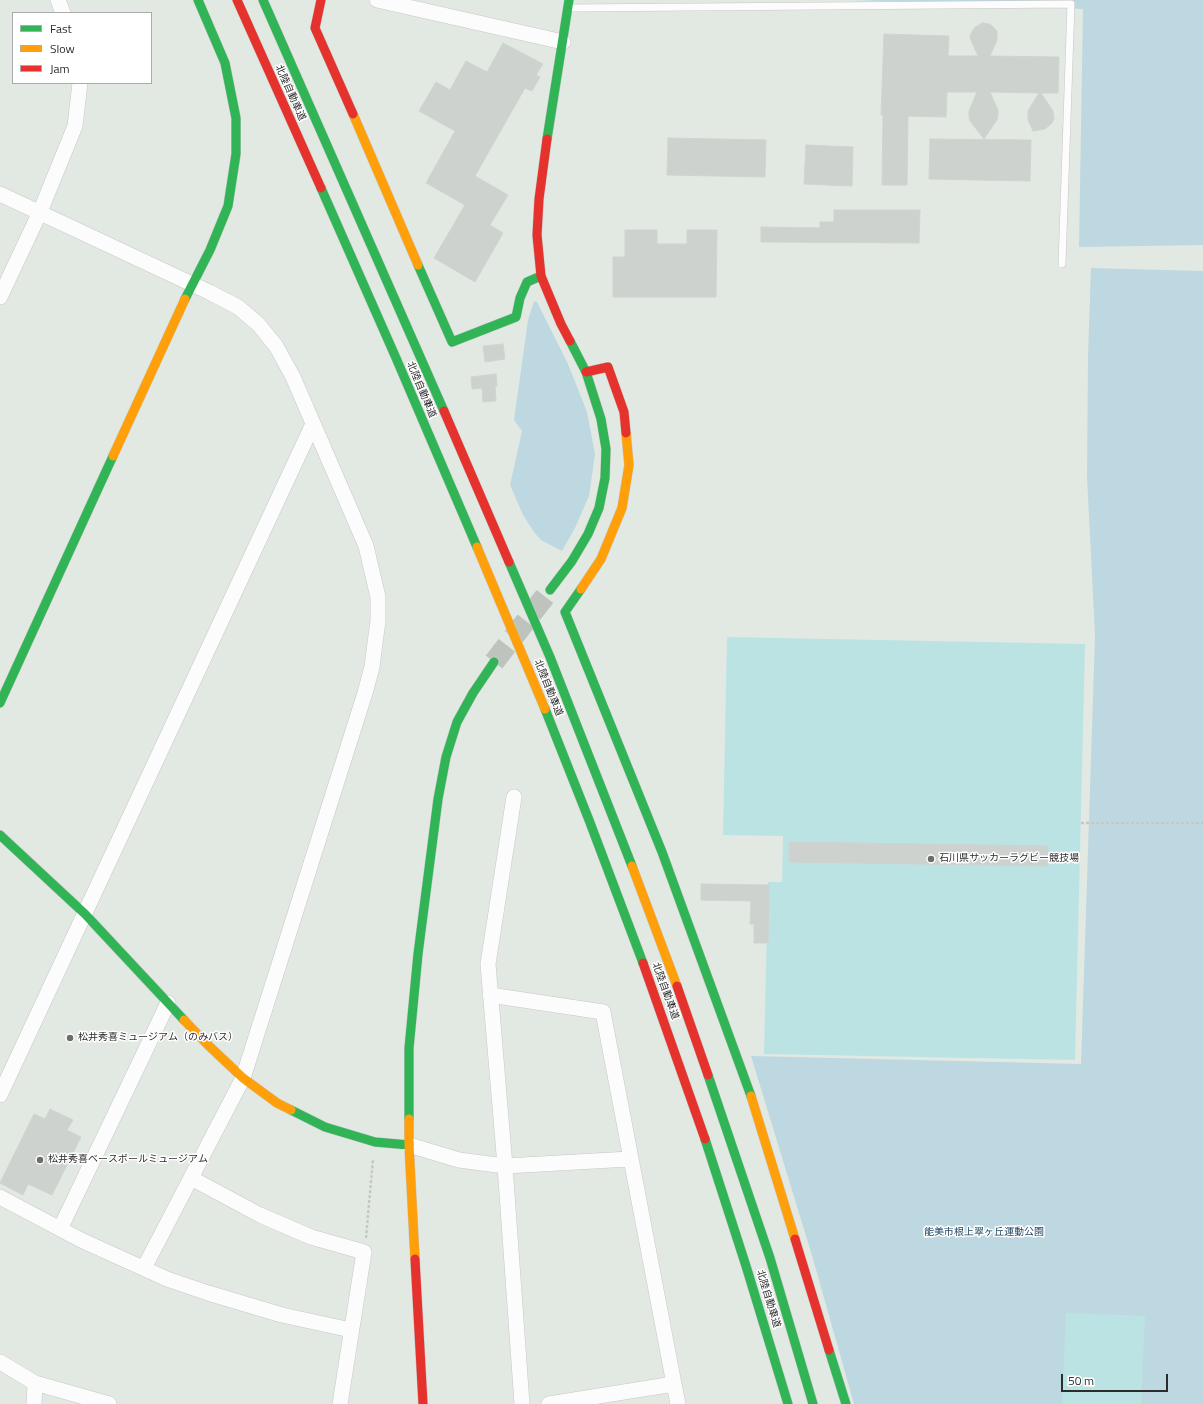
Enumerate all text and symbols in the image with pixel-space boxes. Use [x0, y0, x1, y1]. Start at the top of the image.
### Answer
legend [12, 12, 152, 84]
text: Fast [50, 19, 72, 38]
text: Slow [50, 39, 75, 58]
text: Jam [50, 59, 70, 78]
street label: 北陸自動車道 [272, 63, 308, 123]
street label: 北陸自動車道 [404, 360, 438, 420]
street label: 北陸自動車道 [531, 658, 565, 718]
place label: 石川県サッカーラグビー競技場 [939, 853, 1079, 865]
marker: 石川県サッカーラグビー競技場 [926, 854, 936, 864]
street label: 北陸自動車道 [649, 961, 681, 1021]
place label: 松井秀喜ミュージアム（のみバス） [78, 1032, 238, 1044]
marker: 松井秀喜ミュージアム（のみバス） [65, 1033, 75, 1043]
place label: 松井秀喜ベースボールミュージアム [48, 1154, 208, 1166]
marker: 松井秀喜ベースボールミュージアム [35, 1155, 45, 1165]
park label: 能美市根上翠ヶ丘運動公園 [924, 1227, 1044, 1239]
street label: 北陸自動車道 [753, 1269, 783, 1329]
scale bar [1063, 1366, 1170, 1392]
text: 50 m [1068, 1371, 1094, 1390]

